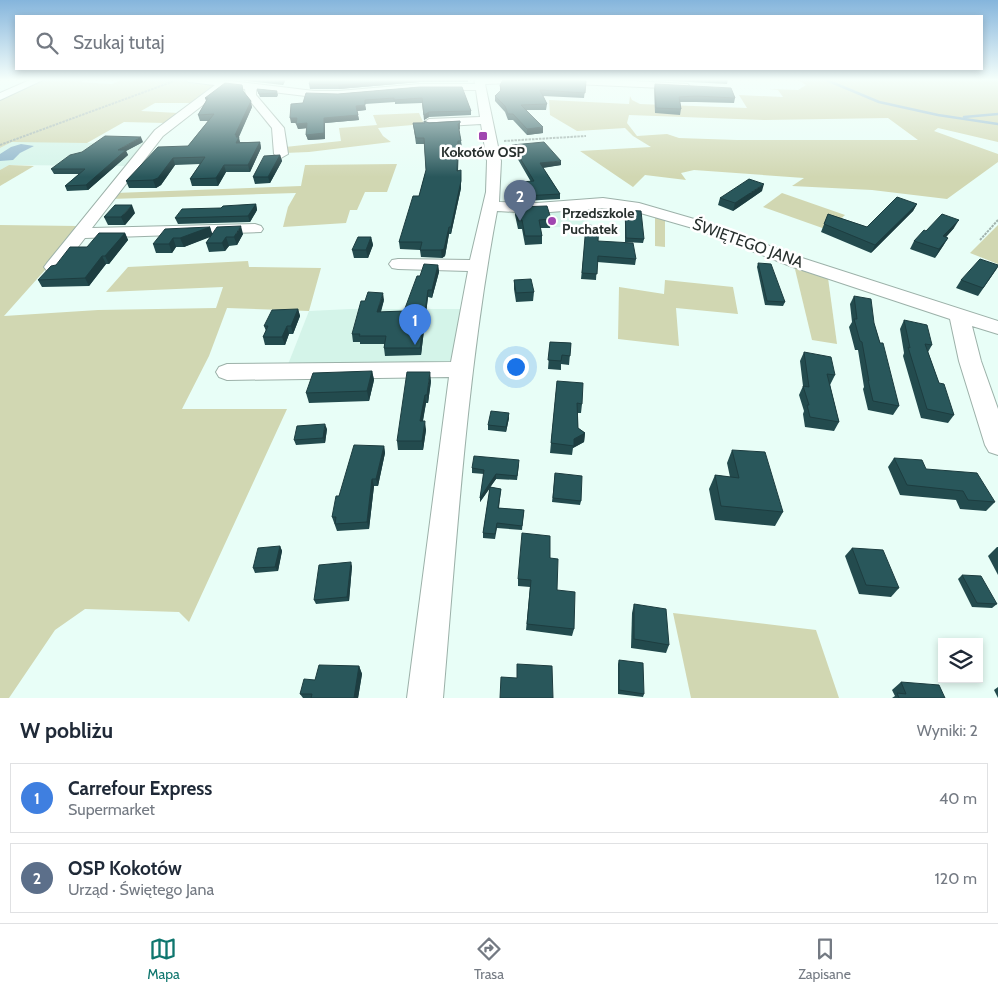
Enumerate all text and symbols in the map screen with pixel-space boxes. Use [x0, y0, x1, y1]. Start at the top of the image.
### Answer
search box [15, 15, 983, 70]
icon: search [33, 29, 61, 57]
text: Szukaj tutaj [73, 31, 165, 54]
marker: Kokotów OSP [477, 130, 489, 142]
place label: Kokotów OSP [441, 143, 526, 161]
pin: 2 [504, 180, 536, 221]
place label: Przedszkole Puchatek [562, 204, 634, 238]
street label: ŚWIĘTEGO JANA [690, 214, 806, 272]
marker: Przedszkole Puchatek [546, 215, 558, 227]
pin: 1 [399, 304, 431, 345]
your location [503, 354, 529, 380]
map controls [938, 638, 983, 683]
button: layers [938, 638, 983, 683]
text: W pobliżu [20, 718, 113, 743]
text: Wyniki: 2 [917, 721, 978, 740]
text: Carrefour Express [68, 777, 212, 800]
text: 1 [34, 789, 40, 808]
text: 40 m [939, 789, 977, 808]
text: Supermarket [68, 800, 155, 819]
text: OSP Kokotów [68, 857, 182, 880]
text: 2 [33, 869, 41, 888]
text: 120 m [935, 869, 977, 888]
text: Urząd · Świętego Jana [68, 880, 214, 899]
tab: Mapa [147, 935, 180, 983]
tab: Trasa [474, 935, 504, 983]
tab: Zapisane [798, 935, 851, 983]

